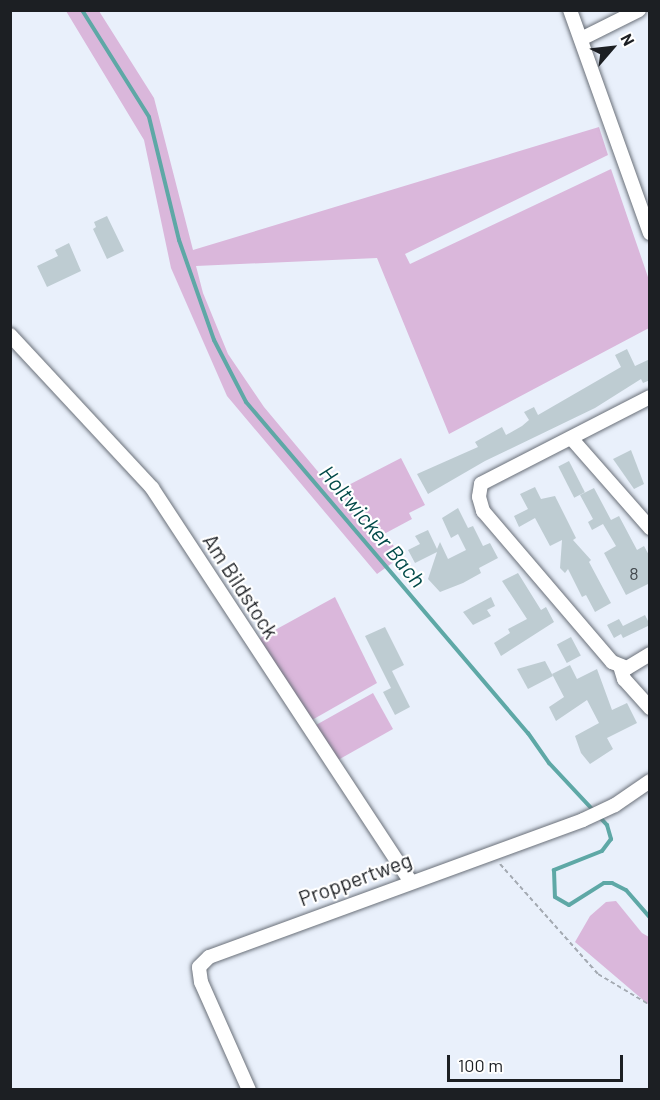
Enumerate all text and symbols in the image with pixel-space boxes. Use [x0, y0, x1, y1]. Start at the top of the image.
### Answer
north arrow [582, 18, 642, 78]
text: N [617, 30, 639, 48]
water label: Holtwicker Bach [314, 460, 432, 592]
street label: Am Bildstock [198, 529, 284, 643]
house number: 8 [629, 562, 639, 584]
street label: Proppertweg [295, 847, 415, 911]
scale bar [450, 1043, 626, 1081]
text: 100 m [458, 1054, 503, 1076]

